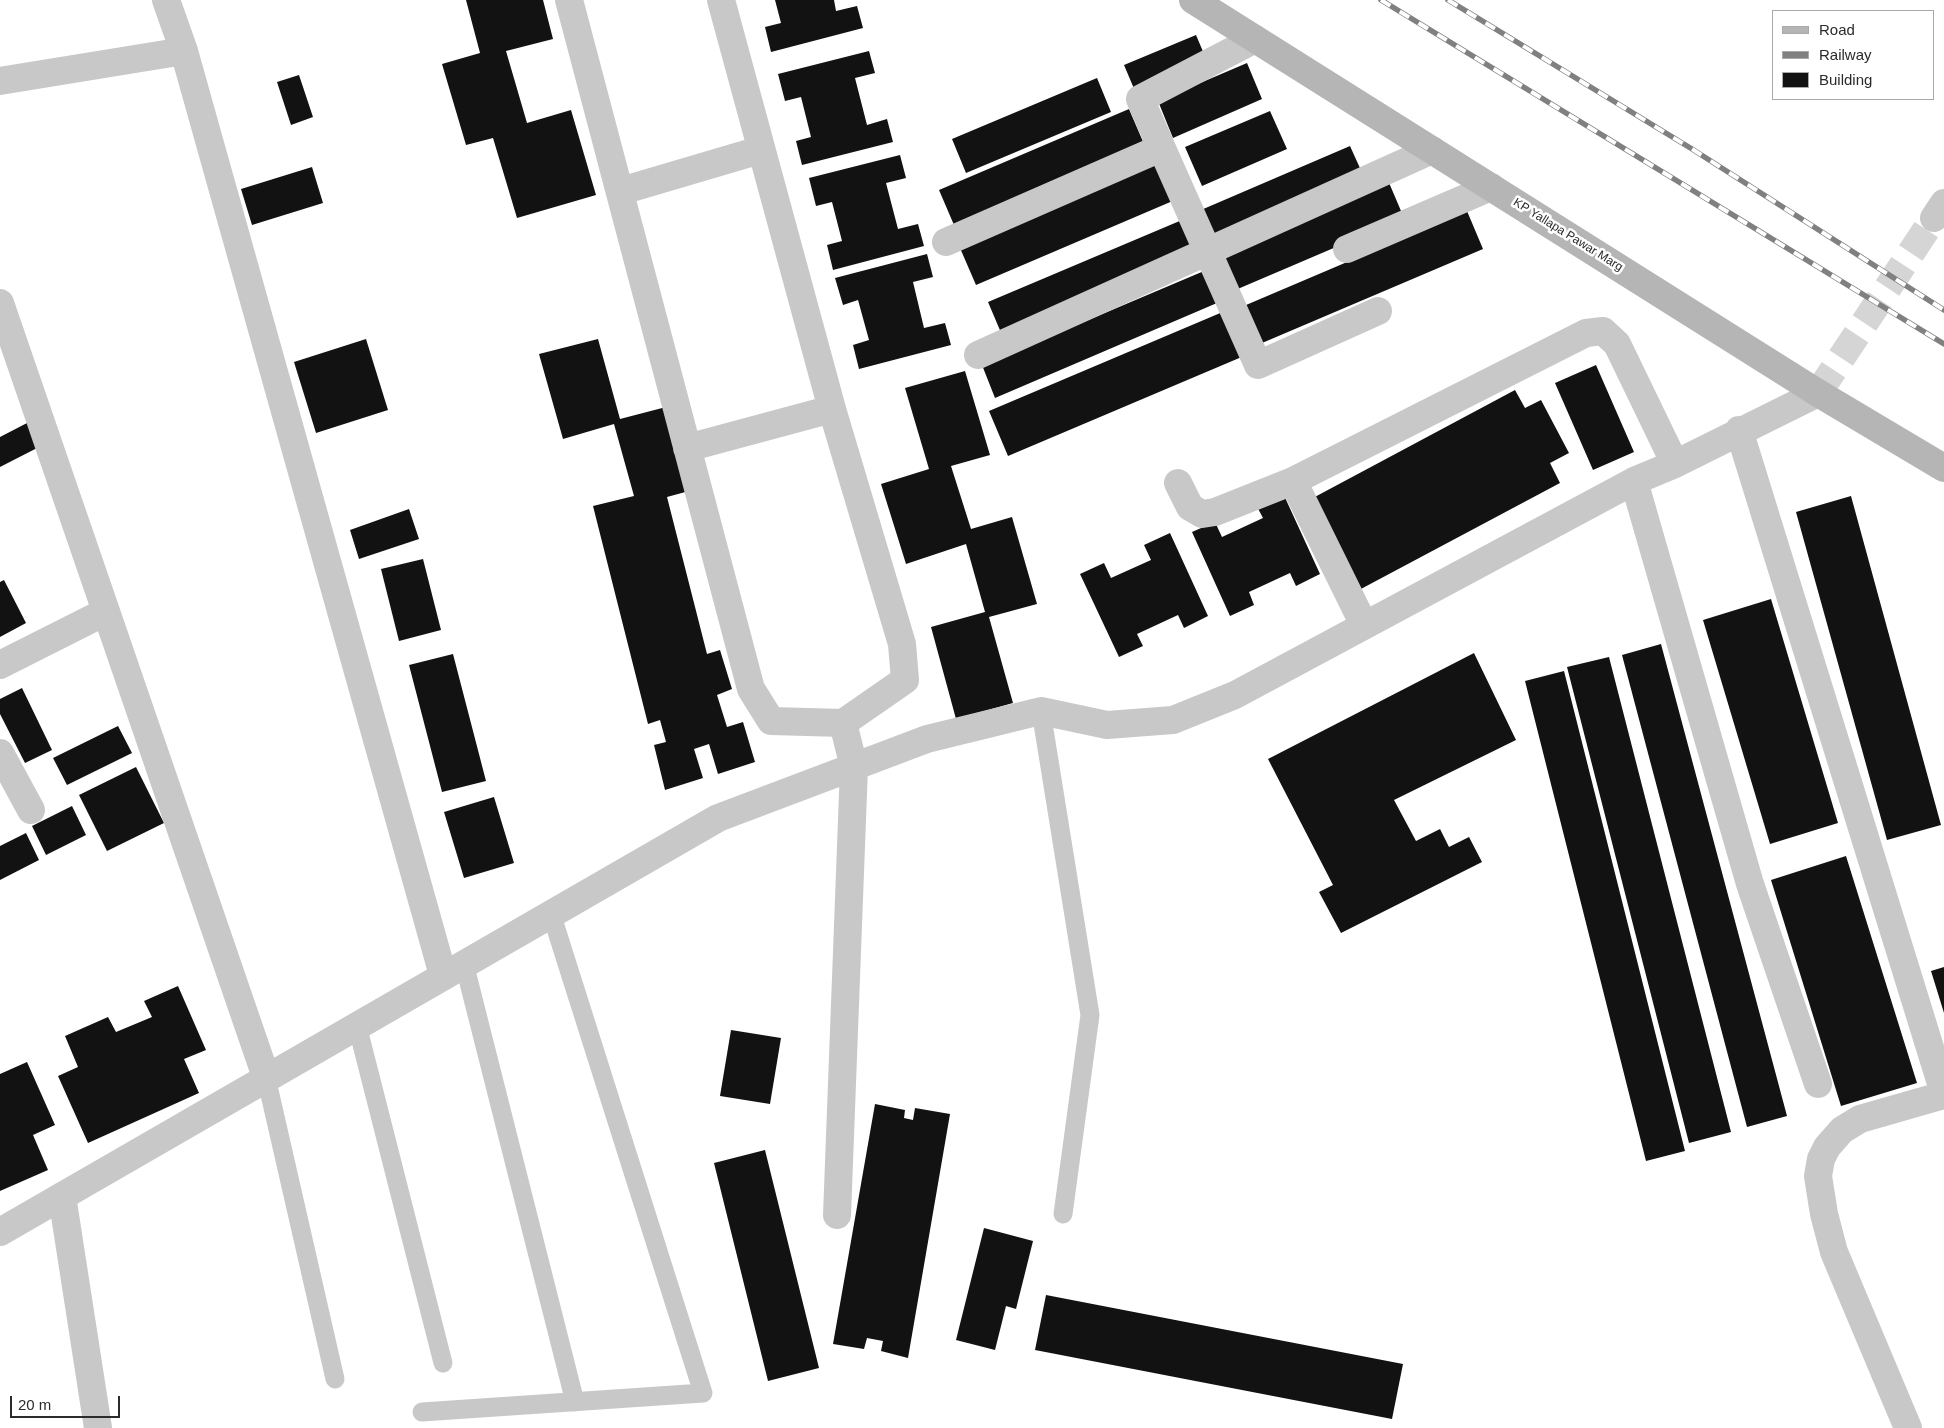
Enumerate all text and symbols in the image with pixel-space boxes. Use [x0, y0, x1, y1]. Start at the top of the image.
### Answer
legend [1772, 10, 1934, 100]
text: Road [1819, 21, 1855, 38]
text: Railway [1819, 46, 1872, 63]
text: Building [1819, 71, 1872, 88]
street label: KP Yallapa Pawar Marg [1511, 195, 1625, 275]
scale bar [12, 1386, 122, 1418]
text: 20 m [18, 1396, 51, 1413]

